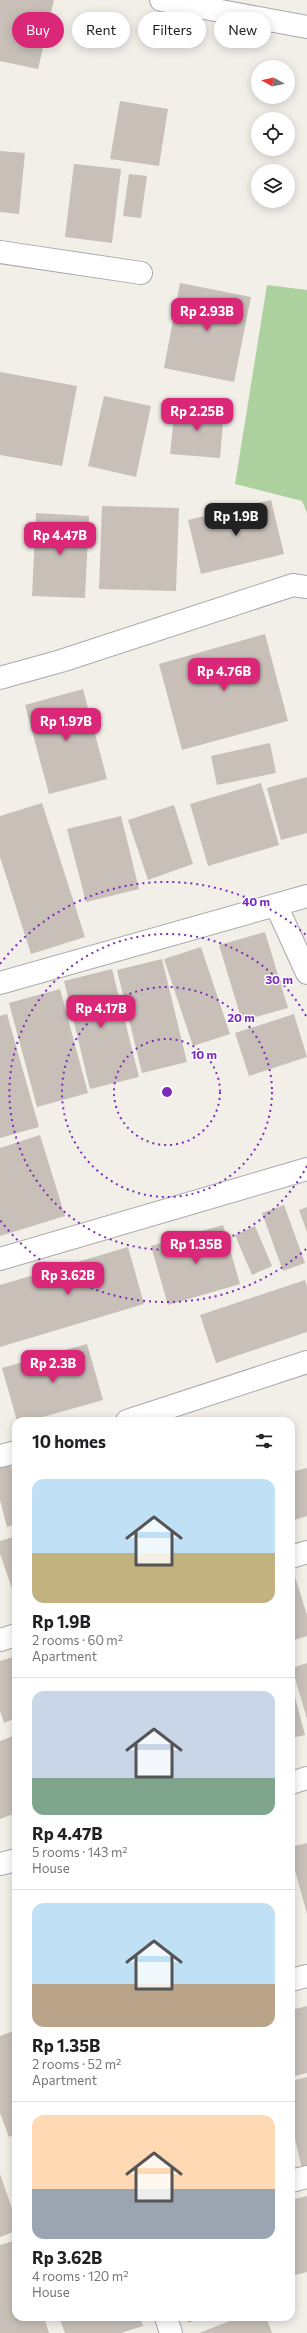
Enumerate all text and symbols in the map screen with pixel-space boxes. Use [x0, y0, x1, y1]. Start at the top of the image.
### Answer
chip: Buy [12, 12, 64, 48]
chip: Rent [72, 12, 130, 48]
chip: Filters [138, 12, 206, 48]
chip: New [214, 12, 271, 48]
north arrow [251, 60, 295, 104]
map controls [251, 60, 295, 208]
button: locate [251, 112, 295, 156]
button: layers [251, 164, 295, 208]
pin: Rp 2.93B [166, 298, 248, 332]
text: Rp 2.93B [180, 303, 234, 319]
pin: Rp 2.25B [156, 398, 238, 432]
text: Rp 2.25B [170, 403, 224, 419]
pin: Rp 1.9B [199, 503, 273, 537]
text: Rp 1.9B [214, 508, 258, 524]
pin: Rp 4.47B [19, 522, 101, 556]
text: Rp 4.47B [33, 527, 87, 543]
pin: Rp 4.76B [183, 658, 265, 692]
text: Rp 4.76B [197, 663, 251, 679]
pin: Rp 1.97B [25, 708, 107, 742]
text: Rp 1.97B [40, 713, 92, 729]
text: 40 m [242, 894, 270, 908]
text: 30 m [265, 972, 293, 986]
pin: Rp 4.17B [60, 995, 142, 1029]
text: Rp 4.17B [75, 1000, 127, 1016]
text: 20 m [227, 1010, 255, 1024]
text: 10 m [191, 1047, 217, 1061]
centre of rings [160, 1085, 174, 1099]
pin: Rp 1.35B [155, 1231, 237, 1265]
text: Rp 1.35B [170, 1236, 222, 1252]
pin: Rp 3.62B [27, 1262, 109, 1296]
text: Rp 3.62B [41, 1267, 95, 1283]
pin: Rp 2.3B [16, 1350, 90, 1384]
text: Rp 2.3B [30, 1355, 76, 1371]
icon: filters [253, 1430, 275, 1452]
text: 10 homes [32, 1431, 106, 1452]
icon: home [118, 1505, 190, 1577]
text: Rp 1.9B [32, 1611, 91, 1632]
text: 2 rooms · 60 m² [32, 1632, 123, 1648]
text: Apartment [32, 1648, 97, 1664]
icon: home [118, 1717, 190, 1789]
text: Rp 4.47B [32, 1823, 103, 1844]
text: 5 rooms · 143 m² [32, 1844, 128, 1860]
text: House [32, 1860, 70, 1876]
icon: home [118, 1929, 190, 2001]
text: Rp 1.35B [32, 2035, 100, 2056]
text: 2 rooms · 52 m² [32, 2056, 121, 2072]
text: Apartment [32, 2072, 97, 2088]
icon: home [118, 2141, 190, 2213]
text: Rp 3.62B [32, 2247, 102, 2268]
text: 4 rooms · 120 m² [32, 2268, 128, 2284]
text: House [32, 2284, 70, 2300]

